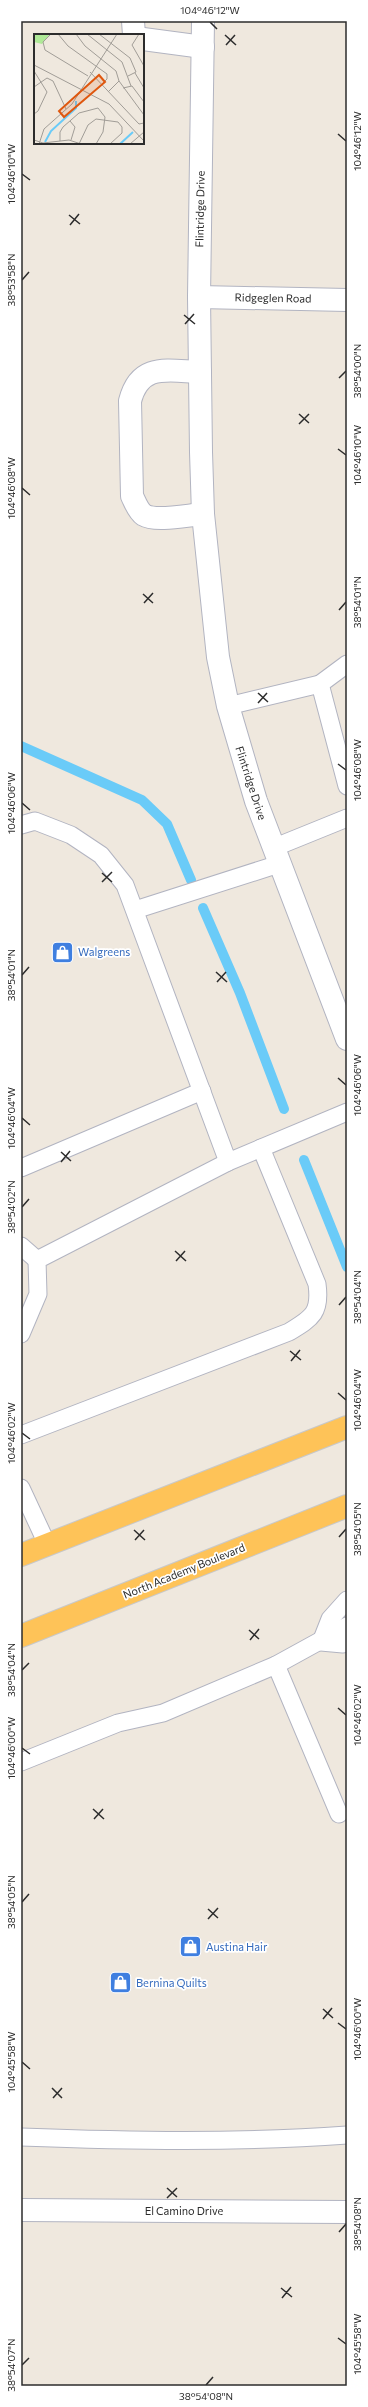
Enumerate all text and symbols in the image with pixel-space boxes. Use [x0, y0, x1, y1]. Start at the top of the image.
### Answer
text: 104°46'12"W [180, 4, 240, 16]
inset map [34, 34, 144, 144]
text: 104°46'12"W [351, 111, 363, 171]
text: 104°46'10"W [5, 144, 17, 204]
street label: Flintridge Drive [192, 170, 207, 247]
text: 38°53'58"N [5, 253, 17, 307]
street label: Ridgeglen Road [234, 290, 312, 305]
text: 38°54'00"N [351, 344, 363, 398]
text: 104°46'10"W [351, 425, 363, 485]
text: 104°46'08"W [5, 457, 17, 519]
text: 38°54'01"N [351, 576, 363, 628]
text: 104°46'08"W [351, 739, 363, 801]
street label: Flintridge Drive [233, 744, 270, 821]
text: 104°46'06"W [5, 772, 17, 834]
shop icon: Walgreens [50, 939, 76, 965]
place label: Walgreens [78, 945, 130, 958]
text: 38°54'01"N [5, 949, 17, 1001]
text: 104°46'06"W [351, 1054, 363, 1116]
text: 104°46'04"W [5, 1087, 17, 1149]
text: 38°54'02"N [5, 1180, 17, 1234]
text: 38°54'04"N [351, 1270, 363, 1324]
text: 104°46'04"W [351, 1369, 363, 1431]
text: 104°46'02"W [5, 1402, 17, 1464]
text: 38°54'05"N [351, 1502, 363, 1556]
street label: North Academy Boulevard [121, 1540, 247, 1601]
text: 38°54'04"N [5, 1643, 17, 1697]
text: 104°46'02"W [351, 1684, 363, 1746]
text: 104°46'00"W [5, 1717, 17, 1779]
text: 38°54'05"N [5, 1875, 17, 1929]
shop icon: Austina Hair [177, 1934, 203, 1960]
place label: Austina Hair [206, 1940, 268, 1953]
shop icon: Bernina Quilts [107, 1970, 133, 1996]
place label: Bernina Quilts [136, 1976, 207, 1989]
text: 104°46'00"W [351, 1998, 363, 2060]
text: 104°45'58"W [5, 2032, 17, 2092]
text: 38°54'08"N [351, 2197, 363, 2251]
street label: El Camino Drive [145, 2204, 224, 2217]
text: 104°45'58"W [351, 2314, 363, 2374]
text: 38°54'07"N [5, 2338, 17, 2392]
text: 38°54'08"N [179, 2390, 233, 2402]

